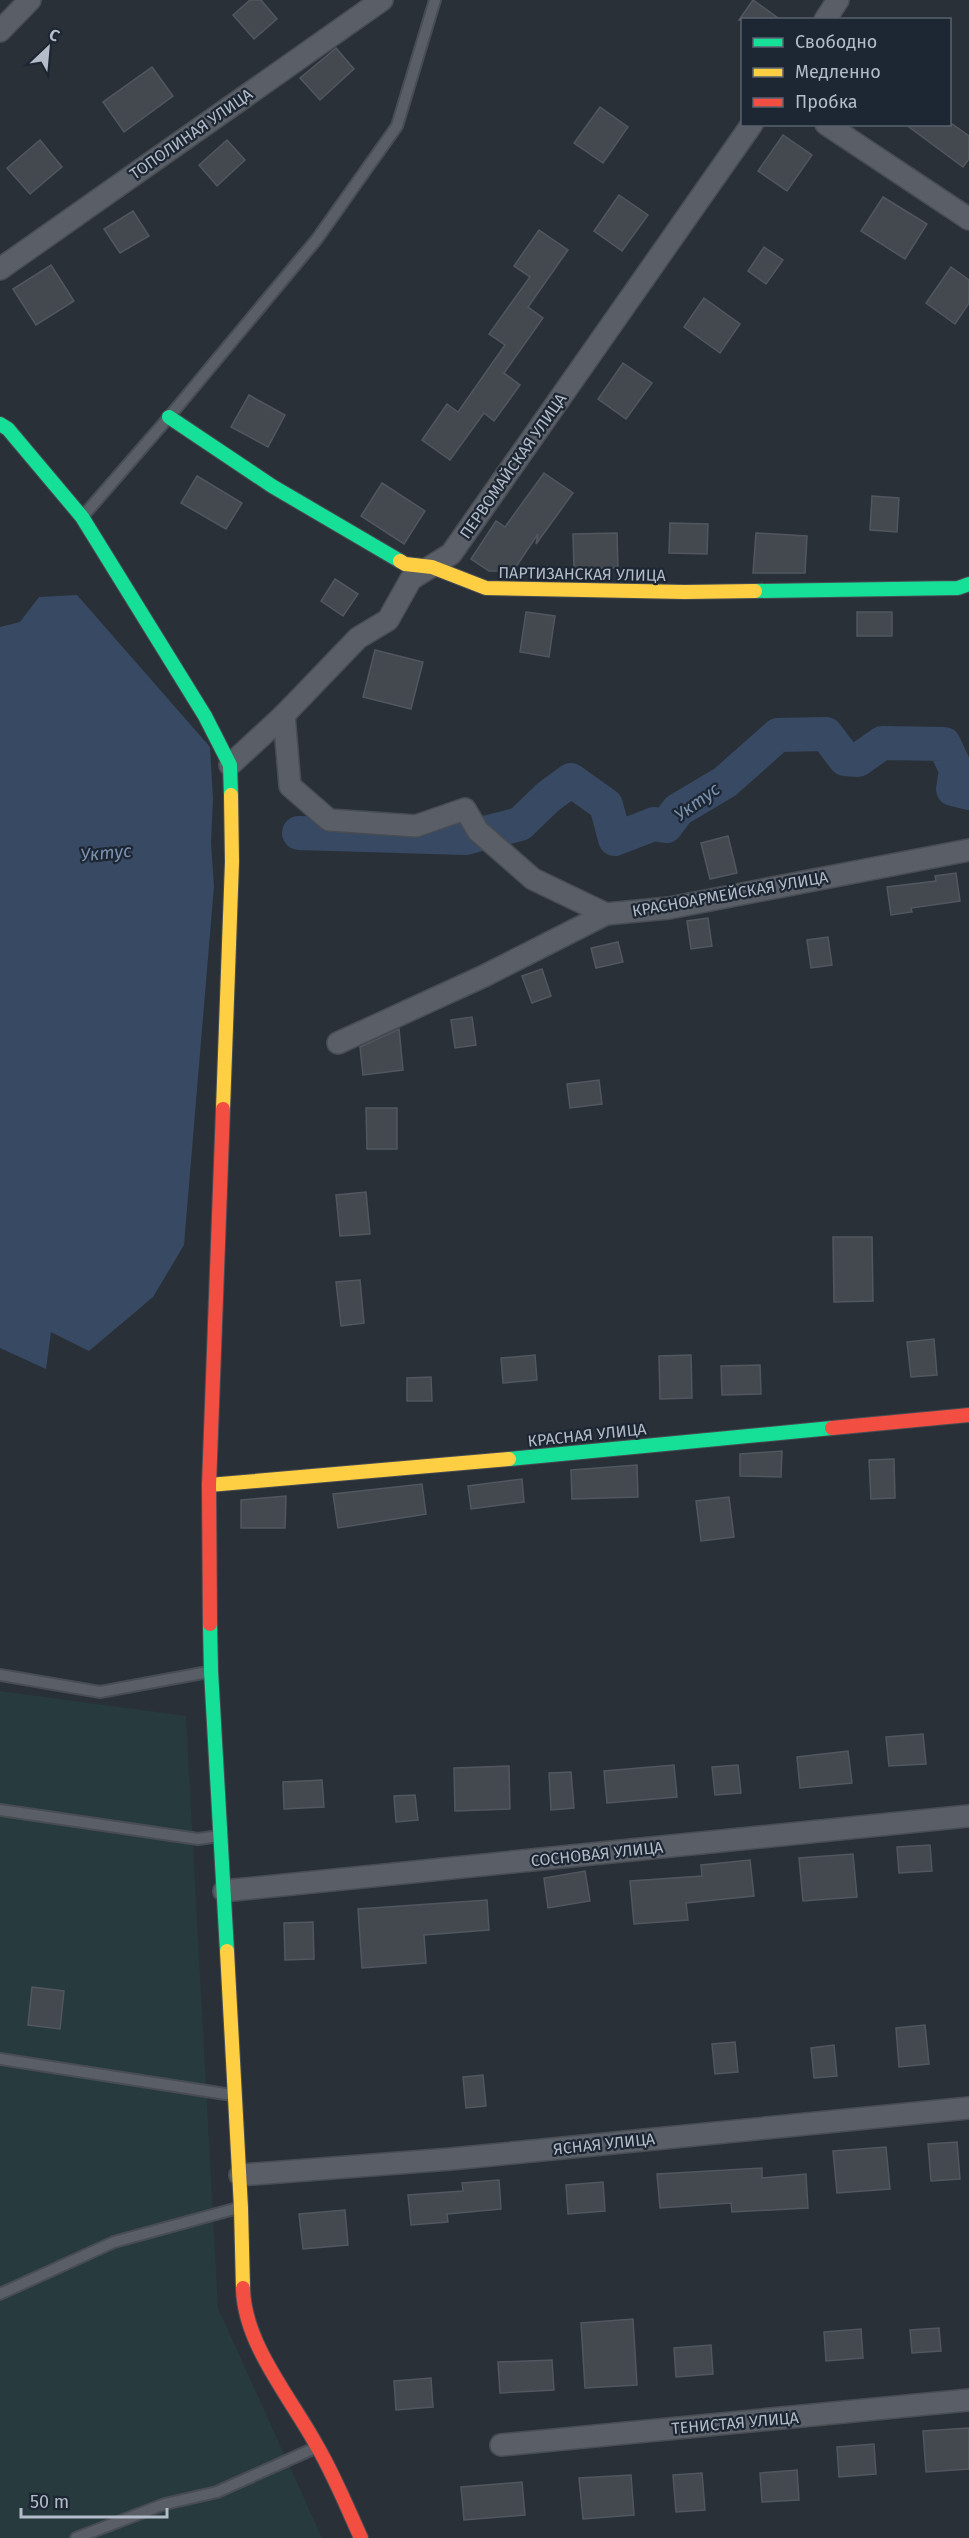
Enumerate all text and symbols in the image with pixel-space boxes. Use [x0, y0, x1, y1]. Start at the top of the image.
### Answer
north arrow [18, 18, 78, 78]
legend [741, 18, 951, 126]
text: С [46, 24, 63, 46]
text: Свободно [795, 31, 877, 53]
text: Медленно [795, 61, 881, 83]
street label: ТОПОЛИНАЯ УЛИЦА [126, 84, 257, 183]
text: Пробка [795, 91, 858, 113]
street label: ПЕРВОМАЙСКАЯ УЛИЦА [456, 389, 571, 542]
street label: ПАРТИЗАНСКАЯ УЛИЦА [498, 563, 667, 585]
water label: Уктус [670, 778, 724, 826]
water label: Уктус [80, 840, 133, 866]
street label: КРАСНОАРМЕЙСКАЯ УЛИЦА [631, 867, 830, 921]
street label: КРАСНАЯ УЛИЦА [527, 1419, 648, 1451]
street label: СОСНОВАЯ УЛИЦА [530, 1838, 665, 1870]
street label: ЯСНАЯ УЛИЦА [552, 2129, 657, 2159]
street label: ТЕНИСТАЯ УЛИЦА [671, 2408, 800, 2438]
scale bar [21, 2481, 166, 2519]
text: 50 m [30, 2491, 69, 2513]

